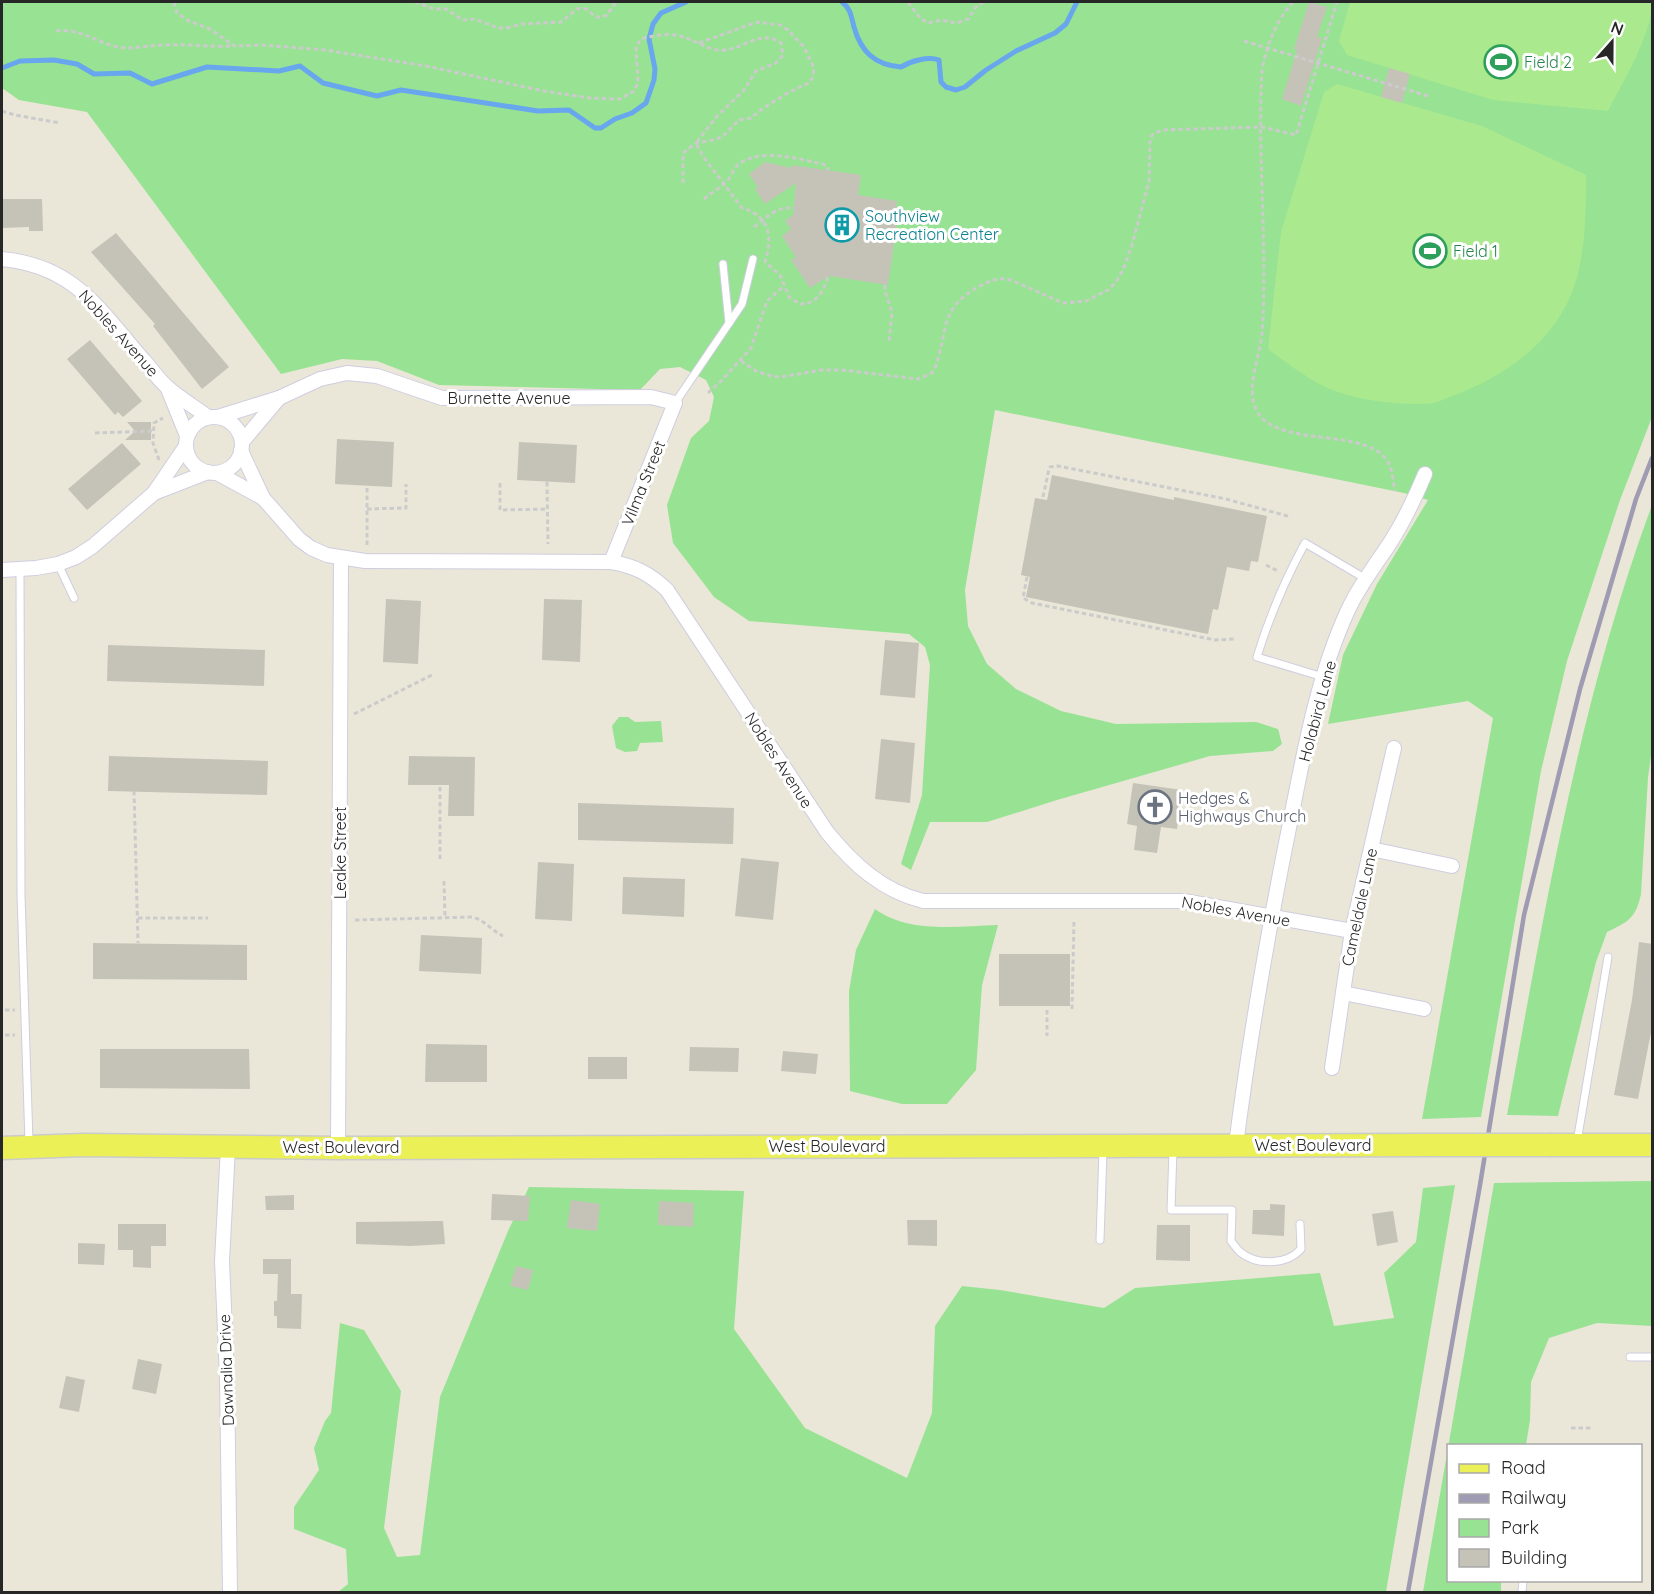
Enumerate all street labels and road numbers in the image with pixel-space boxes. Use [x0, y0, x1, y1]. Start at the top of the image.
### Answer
street label: Nobles Avenue [75, 285, 163, 381]
street label: Burnette Avenue [448, 388, 570, 408]
street label: Vilma Street [617, 437, 669, 529]
street label: Holabird Lane [1294, 658, 1340, 764]
street label: Nobles Avenue [741, 708, 817, 812]
street label: Leake Street [330, 807, 350, 899]
street label: Cameldale Lane [1337, 846, 1381, 968]
street label: Nobles Avenue [1180, 892, 1292, 930]
street label: West Boulevard [1255, 1135, 1371, 1155]
street label: West Boulevard [769, 1136, 885, 1156]
street label: West Boulevard [283, 1137, 399, 1157]
street label: Dawnalia Drive [214, 1314, 238, 1426]

